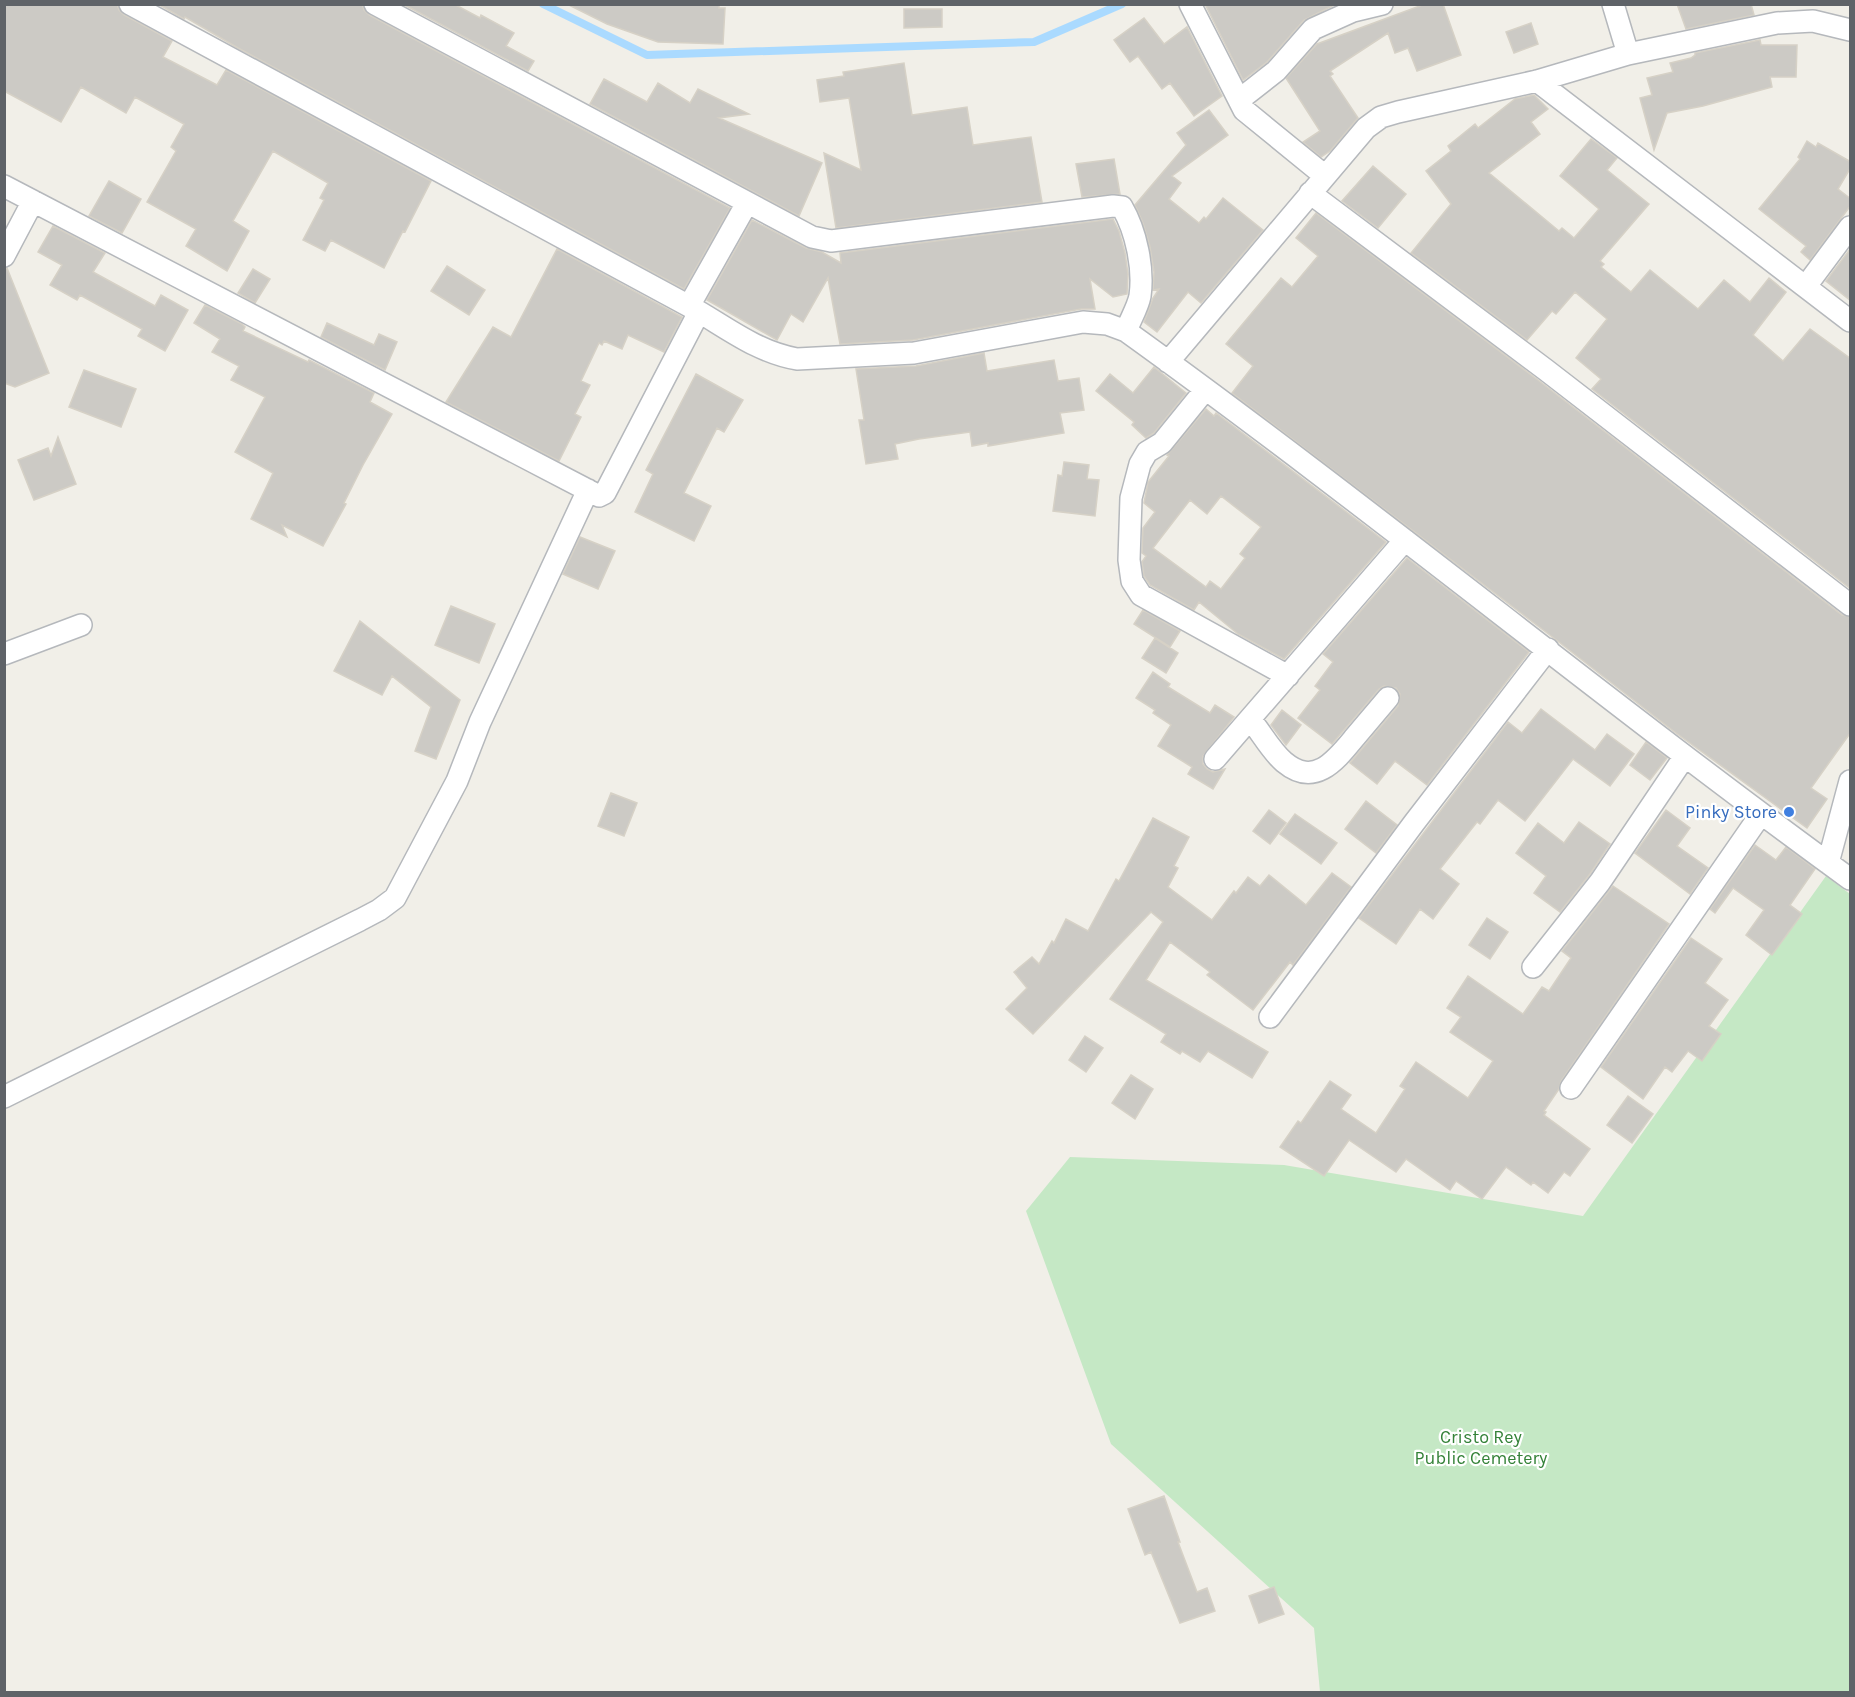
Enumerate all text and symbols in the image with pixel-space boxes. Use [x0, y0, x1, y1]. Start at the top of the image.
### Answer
place label: Pinky Store [1685, 801, 1777, 823]
marker: Pinky Store [1782, 805, 1796, 819]
park label: Cristo Rey Public Cemetery [1415, 1426, 1548, 1469]

